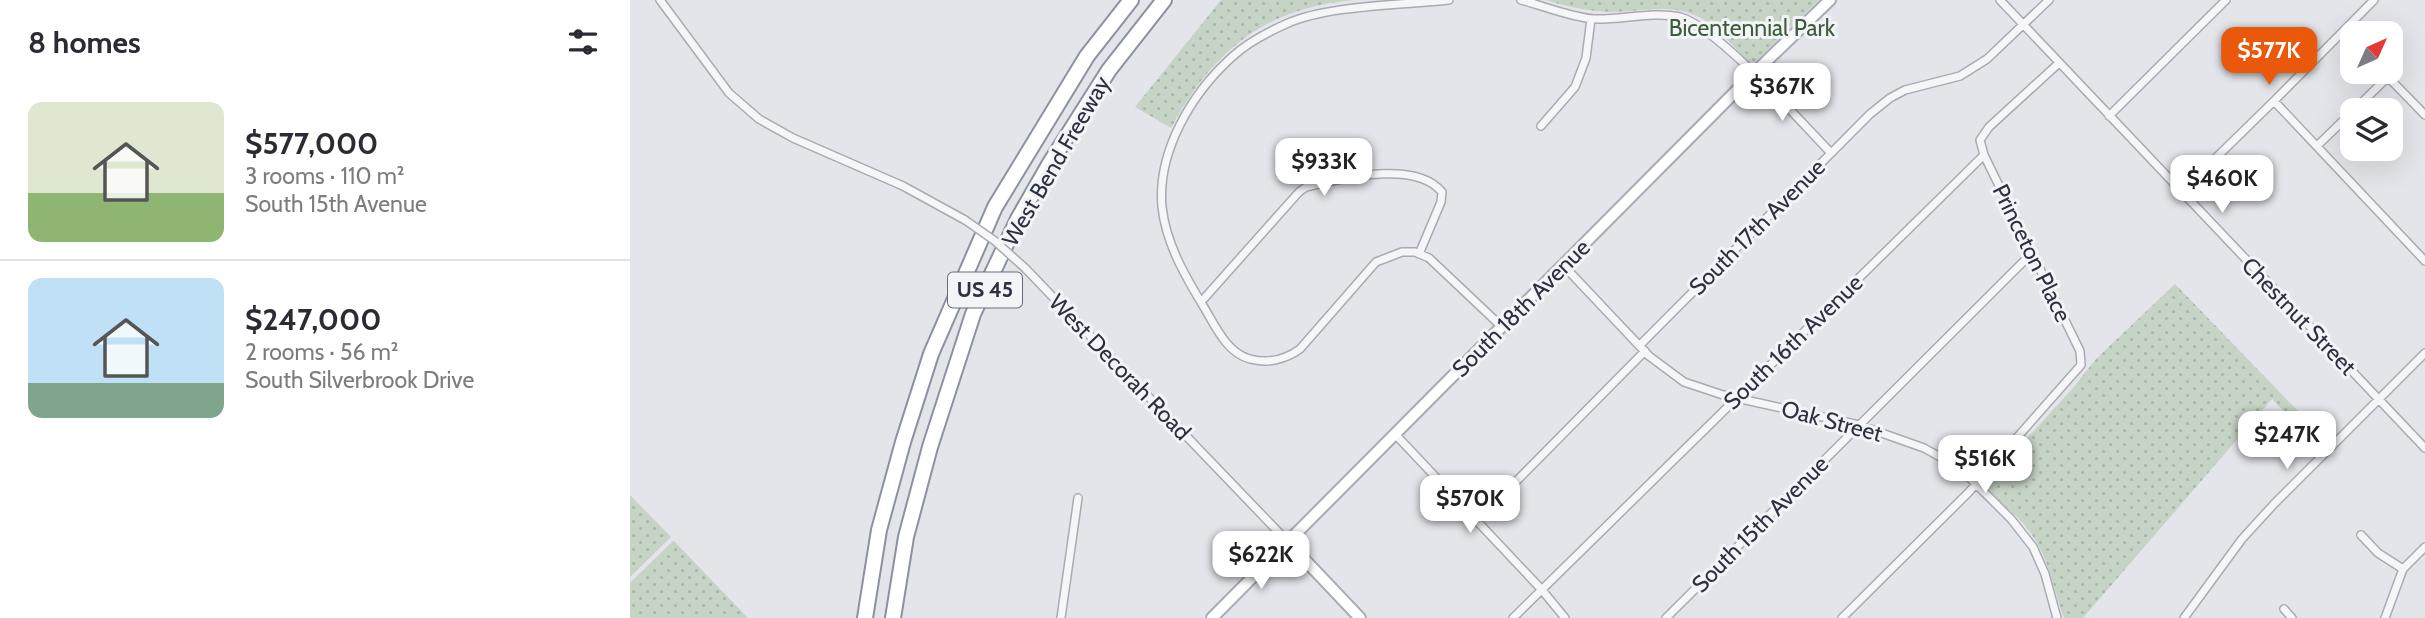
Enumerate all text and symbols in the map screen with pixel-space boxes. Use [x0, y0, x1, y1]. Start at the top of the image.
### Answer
park label: Bicentennial Park [1669, 14, 1836, 42]
north arrow [2340, 21, 2403, 84]
map controls [2340, 21, 2403, 161]
icon: filters [564, 23, 602, 61]
text: 8 homes [28, 24, 141, 61]
pin: $577K [2220, 28, 2318, 87]
text: $577K [2237, 36, 2301, 64]
pin: $367K [1733, 64, 1831, 123]
street label: West Bend Freeway [996, 71, 1116, 251]
text: $367K [1750, 72, 1814, 100]
button: layers [2340, 98, 2403, 161]
text: $577,000 [245, 125, 378, 162]
icon: home [84, 130, 168, 214]
pin: $933K [1275, 138, 1373, 198]
text: $933K [1291, 147, 1357, 175]
street label: South 17th Avenue [1683, 153, 1831, 301]
pin: $460K [2173, 156, 2271, 215]
text: 3 rooms · 110 m² [245, 162, 404, 190]
text: $460K [2186, 164, 2258, 192]
street label: Princeton Place [1987, 179, 2078, 327]
text: South 15th Avenue [245, 190, 427, 218]
street label: South 18th Avenue [1446, 233, 1596, 383]
street label: Chestnut Street [2236, 251, 2362, 381]
street label: South 16th Avenue [1718, 268, 1868, 415]
road number: US 45 [948, 272, 1022, 308]
street label: West Decorah Road [1043, 288, 1197, 446]
text: $247,000 [245, 301, 381, 338]
icon: home [84, 306, 168, 390]
text: 2 rooms · 56 m² [245, 338, 399, 366]
text: South Silverbrook Drive [245, 366, 474, 394]
street label: Oak Street [1779, 394, 1886, 448]
pin: $247K [2238, 412, 2336, 471]
text: $247K [2254, 420, 2320, 448]
pin: $516K [1936, 435, 2034, 495]
text: $516K [1954, 444, 2016, 472]
street label: South 15th Avenue [1686, 450, 1834, 598]
pin: $570K [1421, 476, 1519, 535]
text: $570K [1436, 484, 1504, 512]
pin: $622K [1212, 532, 1310, 591]
text: $622K [1228, 540, 1294, 568]

